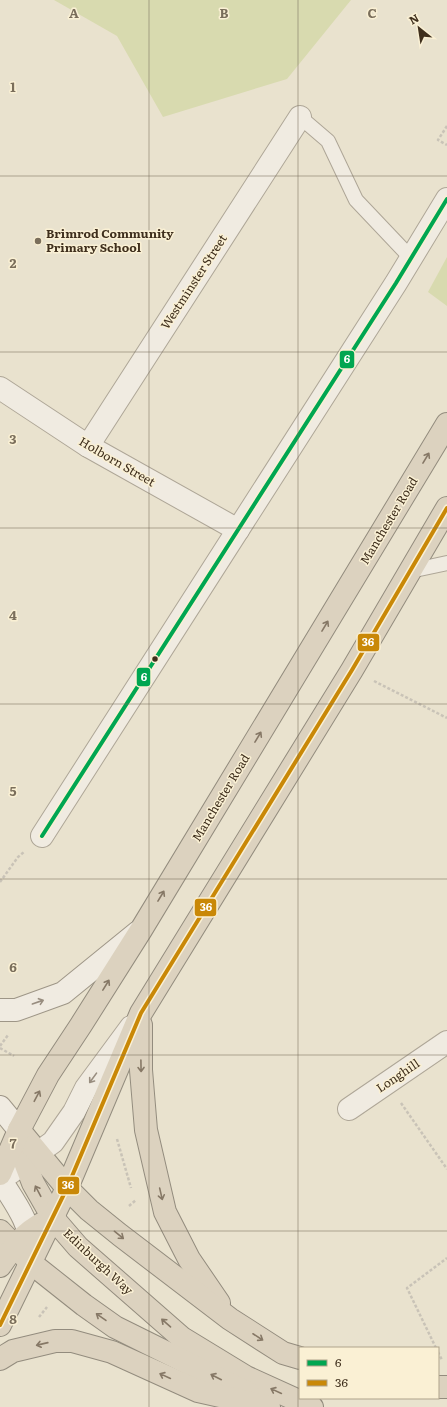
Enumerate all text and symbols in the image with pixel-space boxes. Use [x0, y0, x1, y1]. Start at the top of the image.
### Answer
text: A [69, 3, 79, 22]
text: B [220, 3, 229, 22]
text: C [367, 3, 377, 22]
north arrow [399, 8, 439, 48]
text: N [406, 9, 421, 28]
text: 1 [10, 77, 16, 96]
place label: Brimrod Community Primary School [46, 224, 174, 256]
street label: Westminster Street [156, 230, 231, 333]
marker: Brimrod Community Primary School [33, 236, 43, 246]
text: 2 [10, 253, 17, 272]
line badge: 6 [339, 350, 355, 369]
text: 6 [344, 350, 351, 366]
text: 3 [9, 429, 17, 448]
street label: Holborn Street [76, 432, 159, 490]
one-way arrow [423, 452, 431, 464]
street label: Manchester Road [355, 473, 422, 568]
text: 4 [9, 605, 17, 624]
one-way arrow [321, 621, 329, 632]
line badge: 36 [357, 633, 380, 652]
text: 36 [362, 633, 375, 649]
unlabelled marker [150, 654, 160, 664]
line badge: 6 [136, 667, 151, 687]
text: 6 [141, 668, 148, 684]
one-way arrow [254, 731, 262, 743]
street label: Manchester Road [187, 750, 254, 845]
text: 5 [9, 781, 17, 800]
one-way arrow [158, 890, 166, 902]
line badge: 36 [194, 898, 217, 917]
text: 36 [200, 898, 213, 914]
text: 6 [9, 957, 17, 976]
one-way arrow [102, 980, 110, 991]
one-way arrow [31, 998, 43, 1006]
street label: Longhill [372, 1054, 423, 1096]
one-way arrow [137, 1059, 145, 1072]
one-way arrow [89, 1073, 97, 1084]
one-way arrow [34, 1090, 41, 1102]
text: 7 [9, 1133, 17, 1152]
line badge: 36 [57, 1176, 80, 1195]
text: 36 [62, 1176, 75, 1192]
one-way arrow [33, 1185, 41, 1197]
one-way arrow [158, 1188, 165, 1201]
street label: Edinburgh Way [60, 1224, 138, 1298]
one-way arrow [114, 1230, 125, 1239]
text: 8 [9, 1309, 17, 1328]
one-way arrow [96, 1313, 107, 1321]
one-way arrow [160, 1319, 171, 1328]
one-way arrow [252, 1333, 263, 1341]
one-way arrow [36, 1341, 49, 1349]
legend [299, 1347, 439, 1399]
text: 6 [335, 1353, 342, 1371]
one-way arrow [159, 1372, 171, 1379]
one-way arrow [210, 1373, 222, 1380]
text: 36 [335, 1373, 349, 1391]
one-way arrow [271, 1387, 283, 1394]

